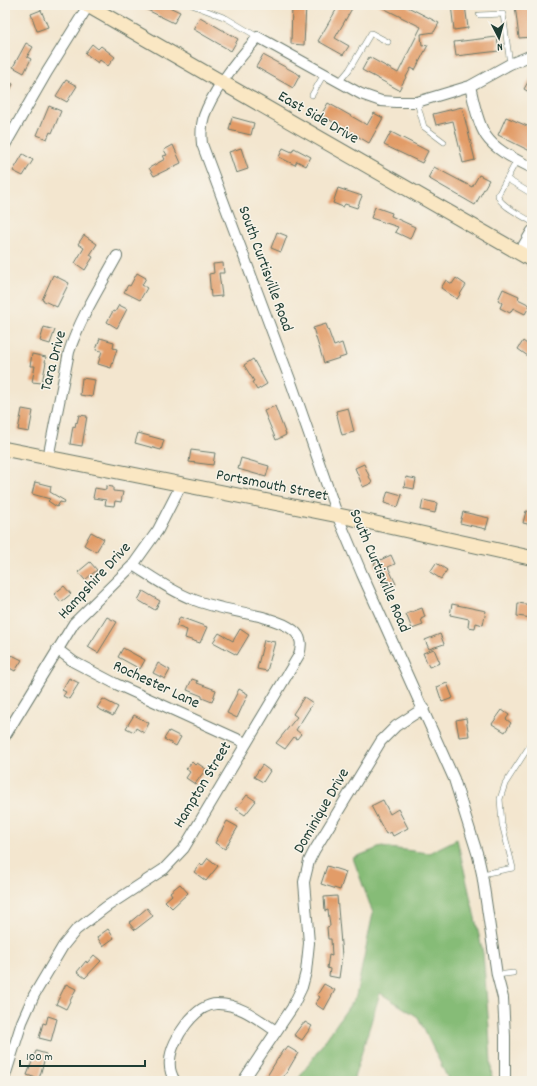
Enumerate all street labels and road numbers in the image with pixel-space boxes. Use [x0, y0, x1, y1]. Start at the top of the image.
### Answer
street label: East Side Drive [273, 86, 363, 150]
street label: South Curtisville Road [232, 203, 298, 335]
street label: Tara Drive [35, 328, 73, 394]
street label: Portsmouth Street [214, 464, 330, 508]
street label: South Curtisville Road [343, 506, 415, 636]
street label: Hampshire Drive [53, 537, 137, 625]
street label: Rochester Lane [109, 655, 203, 715]
street label: Hampton Street [168, 737, 238, 833]
street label: Dominique Drive [288, 764, 356, 858]

